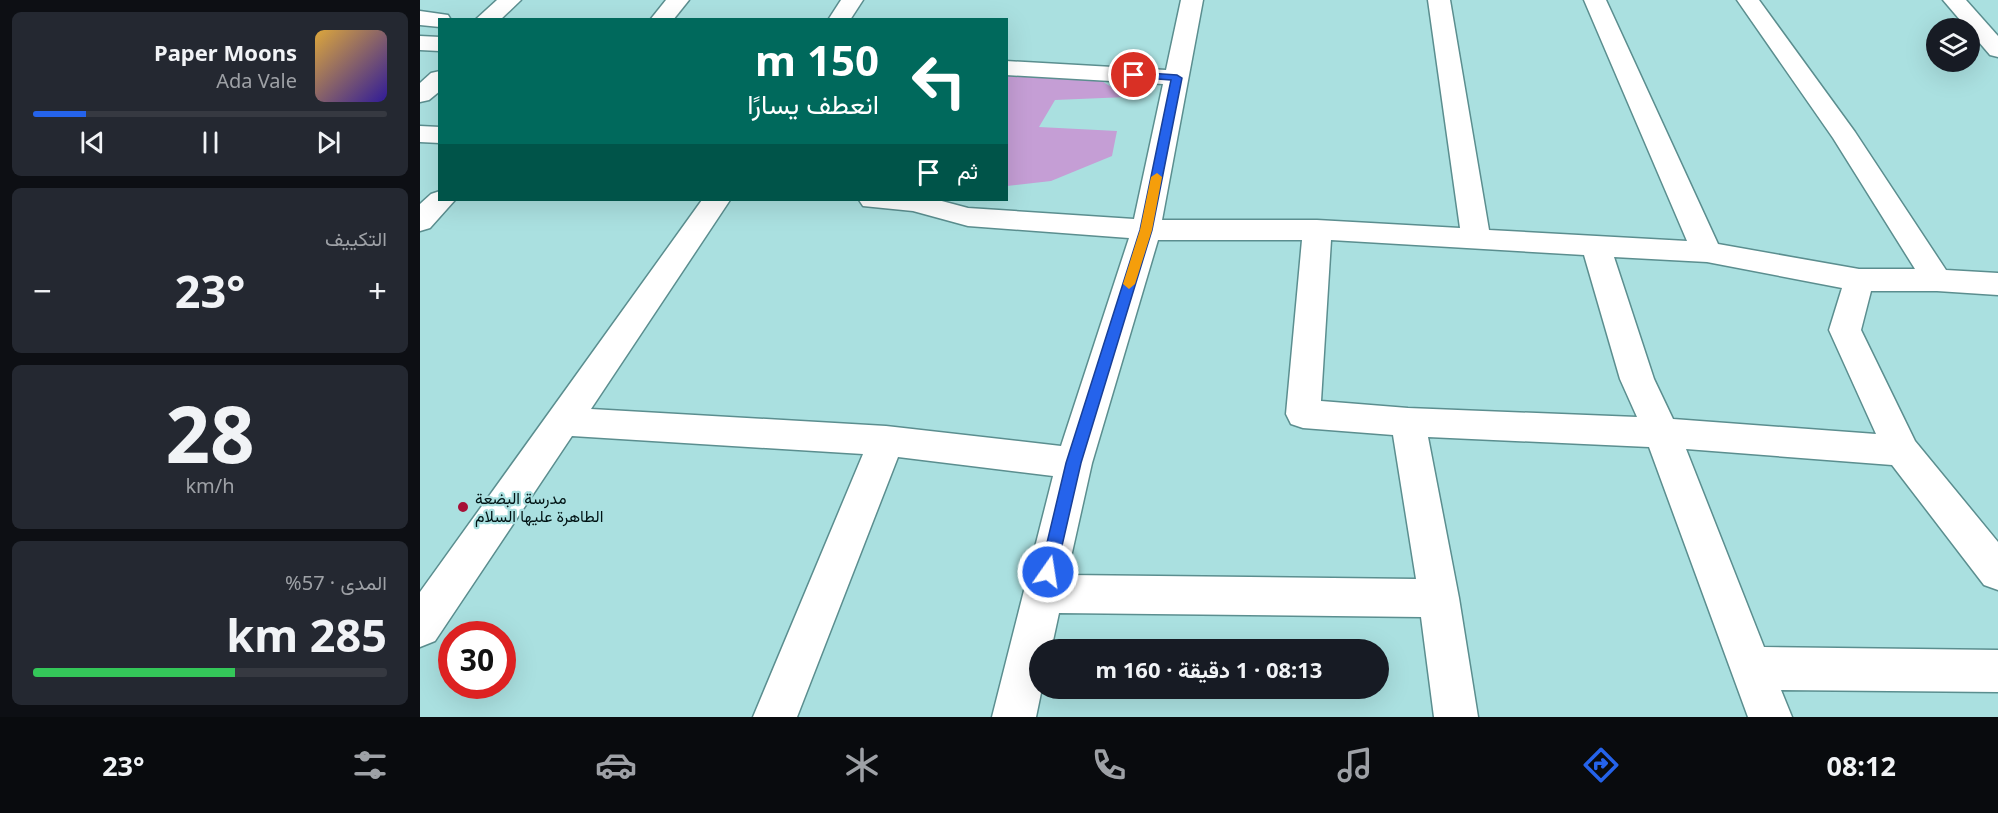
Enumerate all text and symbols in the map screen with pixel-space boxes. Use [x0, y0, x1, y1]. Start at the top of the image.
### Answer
map controls [1926, 18, 1980, 72]
button: layers [1926, 18, 1980, 72]
text: 150 m [755, 31, 879, 88]
text: Paper Moons [154, 37, 297, 67]
icon: left [900, 42, 978, 120]
pin [1108, 49, 1159, 100]
icon: arrive [1117, 58, 1150, 91]
text: Ada Vale [216, 67, 297, 94]
text: انعطف يسارًا [747, 85, 879, 122]
icon: previous [76, 126, 109, 159]
icon: pause [194, 126, 227, 159]
icon: next [312, 126, 345, 159]
text: ثم [957, 155, 978, 185]
icon: arrive [912, 156, 945, 189]
text: التكييف [325, 225, 387, 252]
text: 23° [175, 260, 245, 321]
text: − [33, 268, 52, 313]
text: + [368, 268, 387, 313]
text: 28 [165, 380, 255, 486]
text: km/h [185, 472, 235, 499]
place label: مدرسة البضعة الطاهرة عليها السلام [475, 487, 603, 527]
marker: مدرسة البضعة الطاهرة عليها السلام [456, 500, 470, 514]
position arrow [1016, 540, 1080, 604]
text: المدى · 57% [285, 569, 387, 596]
text: 285 km [226, 604, 387, 665]
speed limit sign: 30 [438, 621, 516, 699]
text: 08:13 · 1 دقيقة · 160 m [1096, 654, 1322, 684]
icon: filters [349, 744, 391, 786]
icon: car [595, 744, 637, 786]
icon: climate [841, 744, 883, 786]
icon: phone [1088, 744, 1130, 786]
icon: music [1334, 744, 1376, 786]
icon: directions [1580, 744, 1622, 786]
text: 23° [102, 747, 145, 784]
text: 08:12 [1826, 747, 1896, 784]

